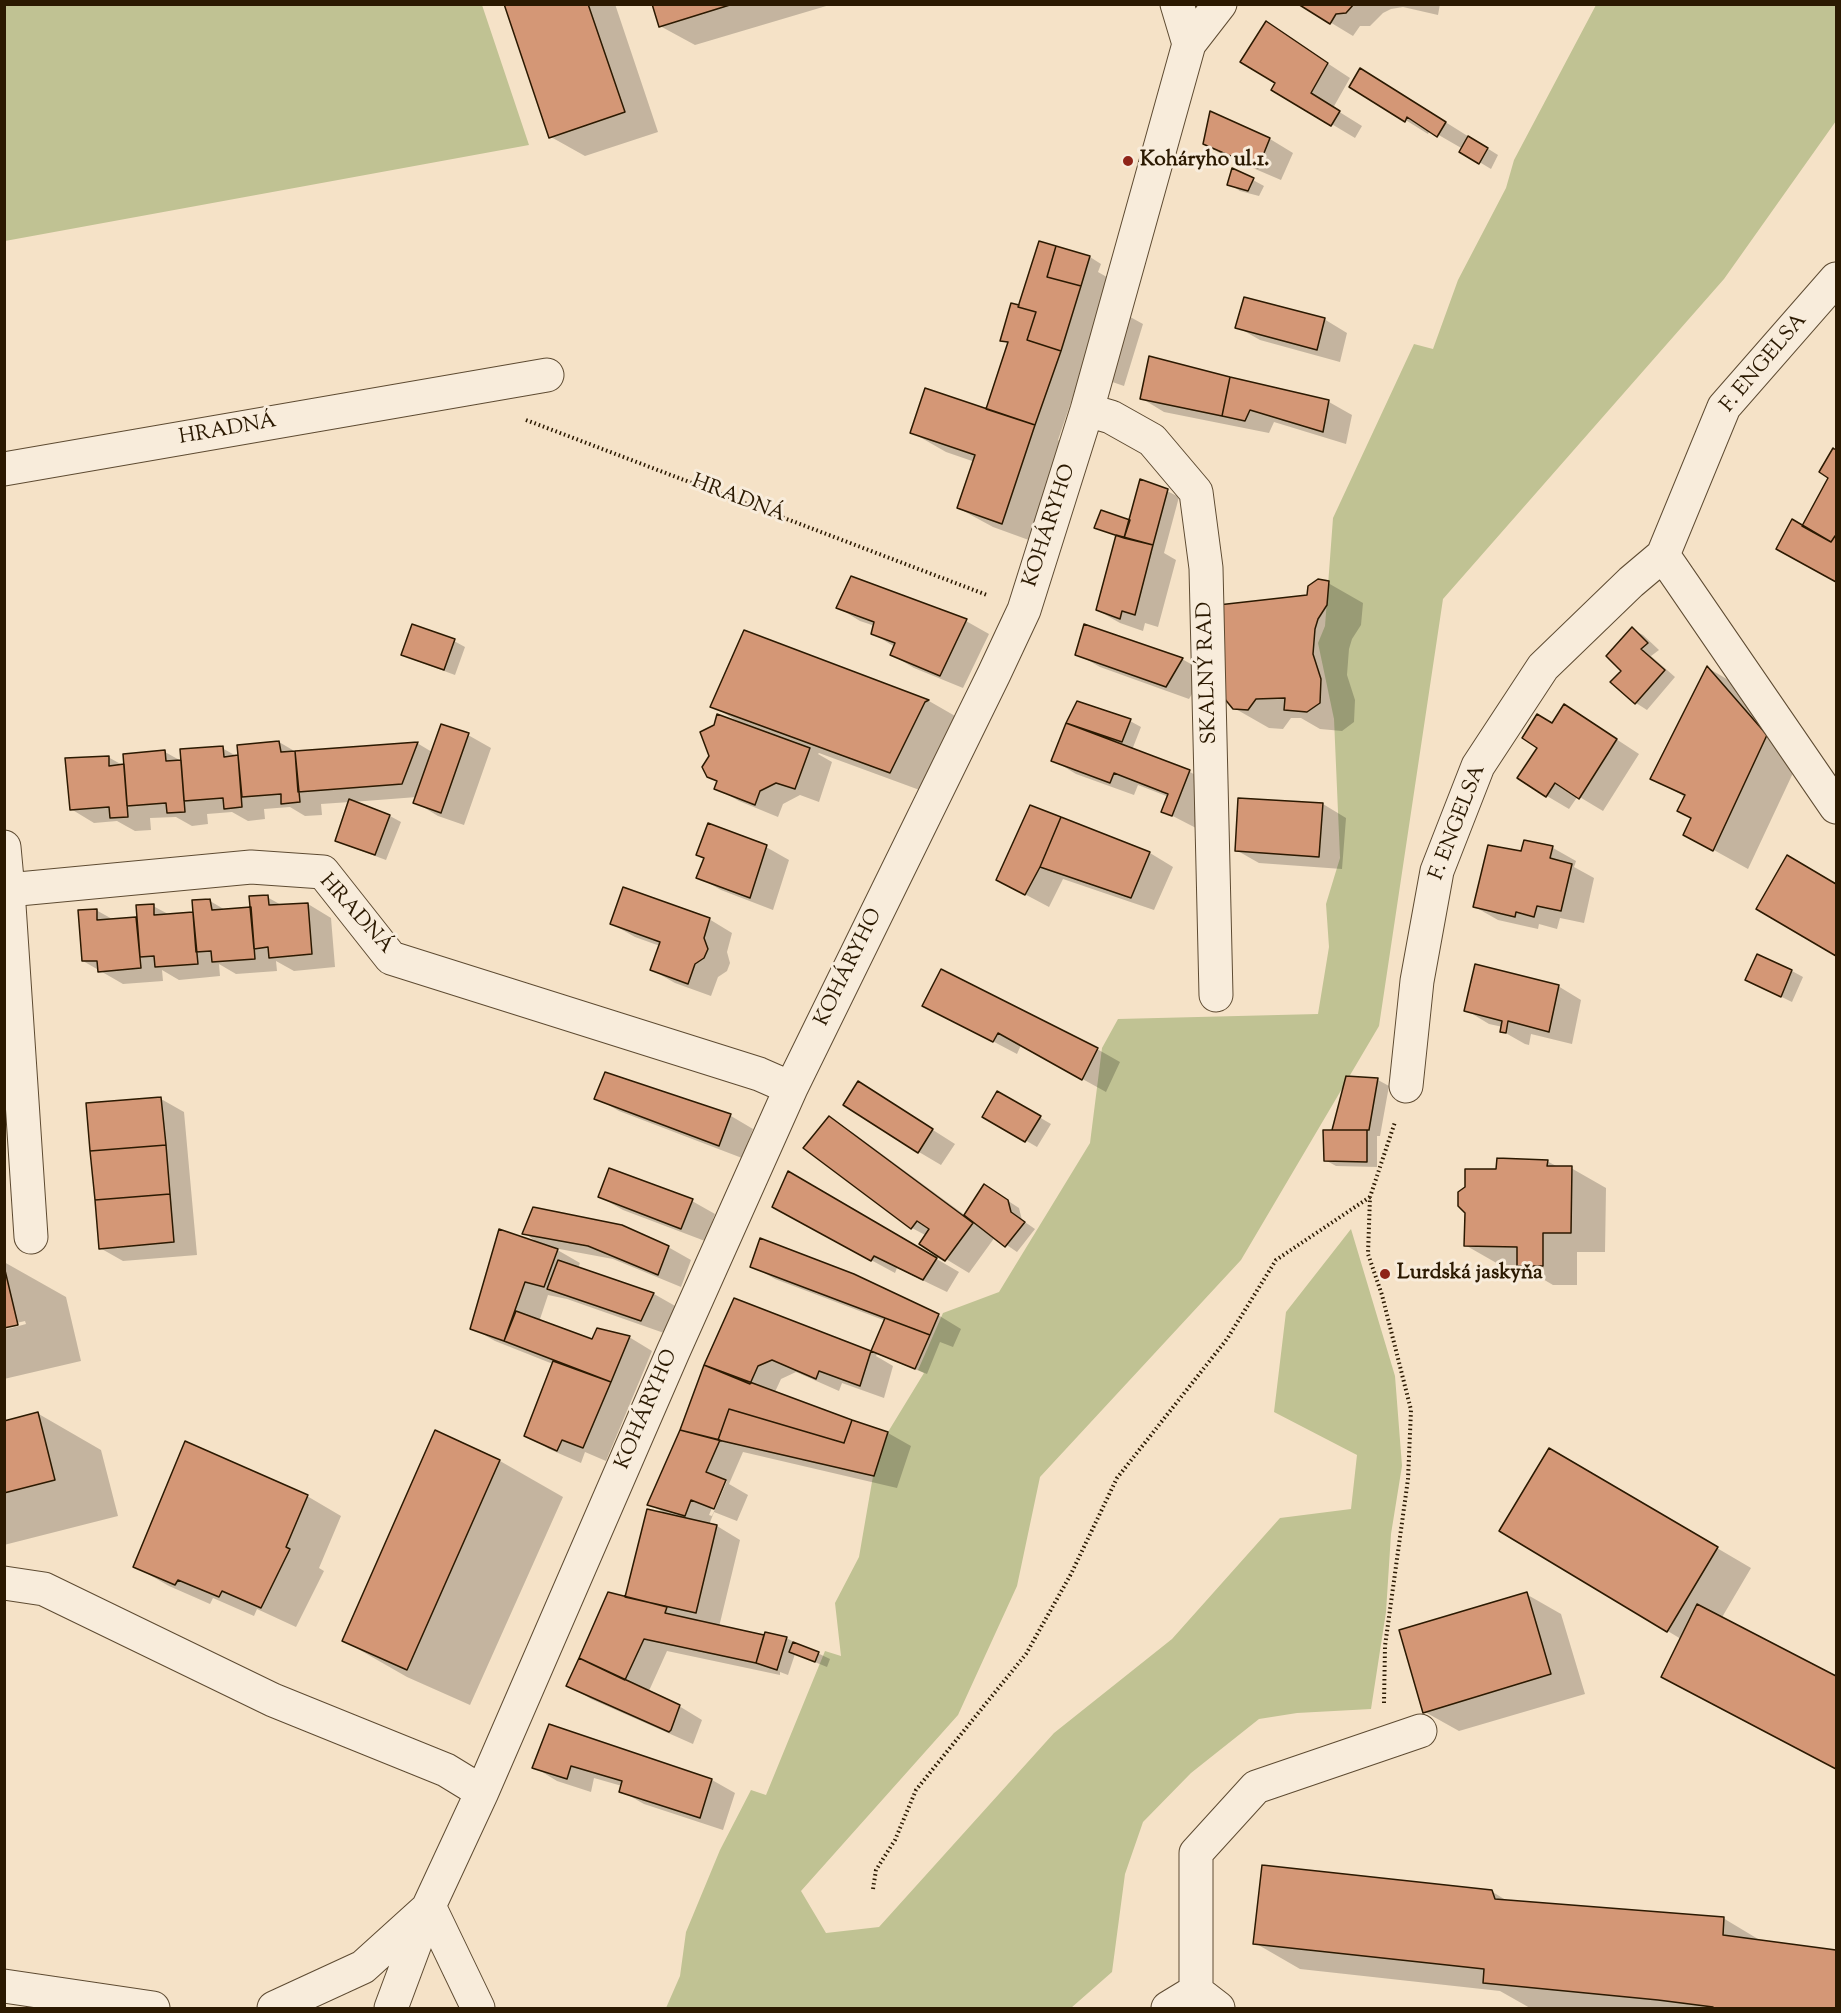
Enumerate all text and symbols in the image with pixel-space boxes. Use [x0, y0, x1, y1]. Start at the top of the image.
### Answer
place label: Koháryho ul.1. [1140, 148, 1269, 174]
marker: Koháryho ul.1. [1121, 154, 1135, 168]
street label: F. ENGELSA [1716, 309, 1814, 419]
street label: HRADNÁ [177, 410, 279, 452]
street label: KOHÁRYHO [1019, 461, 1083, 591]
street label: HRADNÁ [687, 471, 789, 529]
street label: SKALNÝ RAD [1194, 601, 1224, 745]
street label: F. ENGELSA [1425, 762, 1493, 884]
street label: HRADNÁ [313, 870, 397, 960]
street label: KOHÁRYHO [811, 905, 889, 1031]
place label: Lurdská jaskyňa [1397, 1261, 1543, 1287]
marker: Lurdská jaskyňa [1378, 1267, 1392, 1281]
street label: KOHÁRYHO [611, 1346, 685, 1474]

